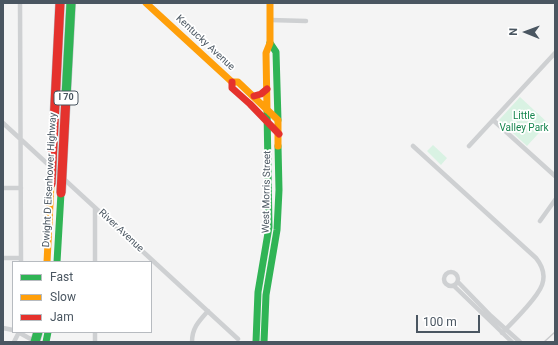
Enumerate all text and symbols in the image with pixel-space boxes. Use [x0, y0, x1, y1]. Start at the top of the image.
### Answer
north arrow [506, 12, 546, 52]
street label: Kentucky Avenue [173, 13, 237, 73]
text: N [507, 28, 520, 36]
road number: I 70 [54, 91, 78, 105]
park label: Little Valley Park [499, 110, 549, 134]
street label: Dwight D Eisenhower Highway [40, 112, 60, 248]
street label: West Morris Street [260, 151, 274, 233]
street label: River Avenue [96, 207, 146, 255]
legend [12, 261, 152, 333]
text: Fast [50, 270, 73, 284]
text: Slow [50, 290, 76, 304]
scale bar [418, 307, 482, 333]
text: Jam [50, 310, 74, 324]
text: 100 m [423, 315, 457, 329]

